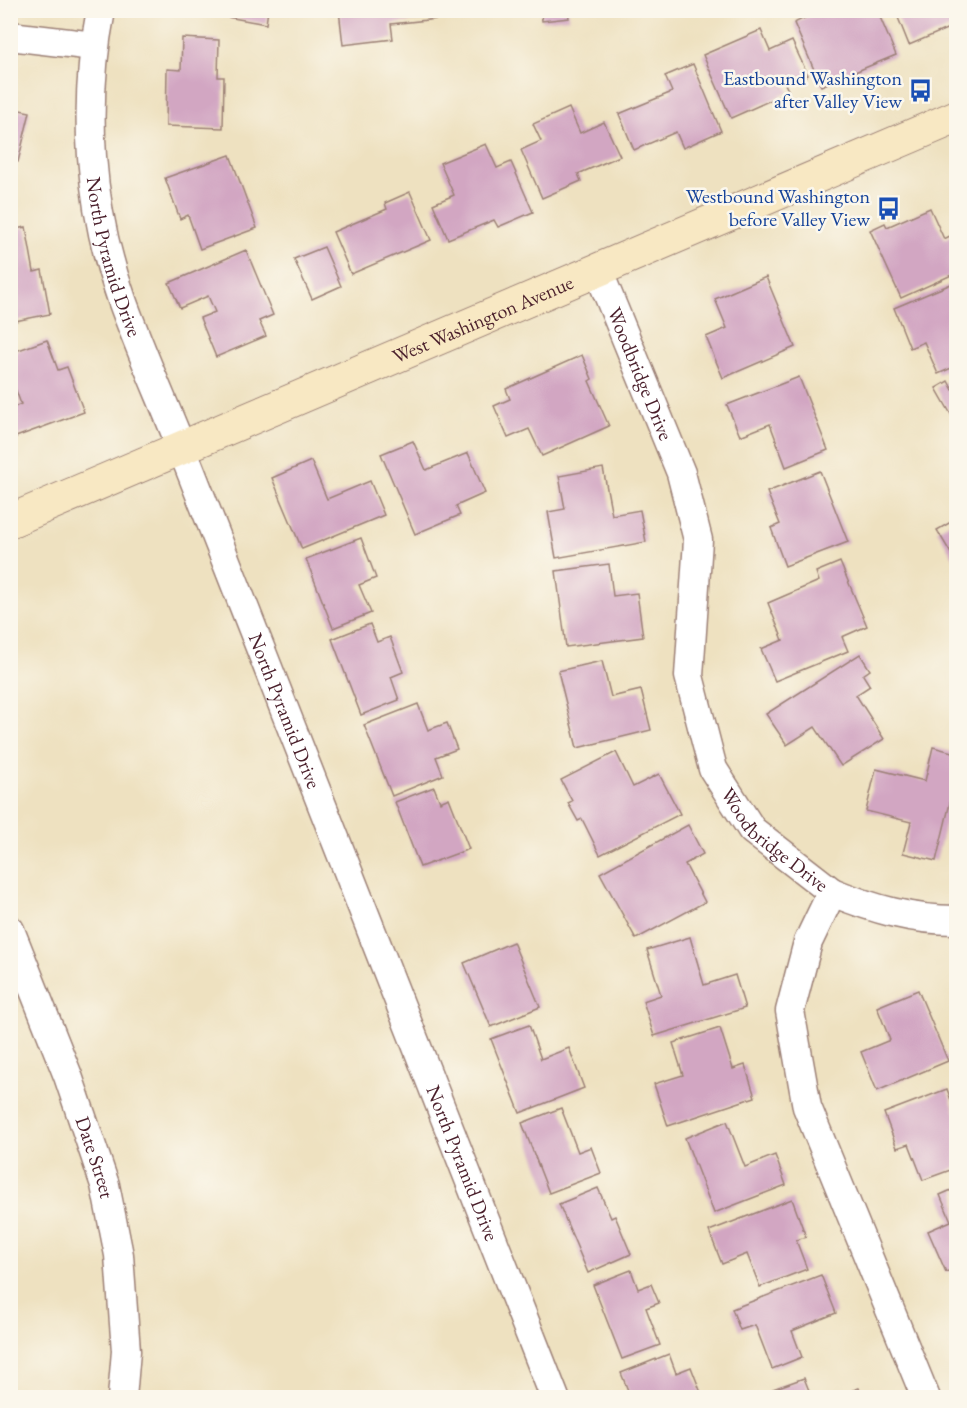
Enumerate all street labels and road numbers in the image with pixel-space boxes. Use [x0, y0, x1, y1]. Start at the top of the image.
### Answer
street label: North Pyramid Drive [81, 175, 148, 341]
street label: West Washington Avenue [388, 269, 577, 369]
street label: Woodbridge Drive [602, 303, 679, 444]
street label: North Pyramid Drive [243, 629, 327, 792]
street label: Woodbridge Drive [715, 783, 834, 898]
street label: North Pyramid Drive [420, 1082, 505, 1245]
street label: Date Street [70, 1113, 121, 1201]

